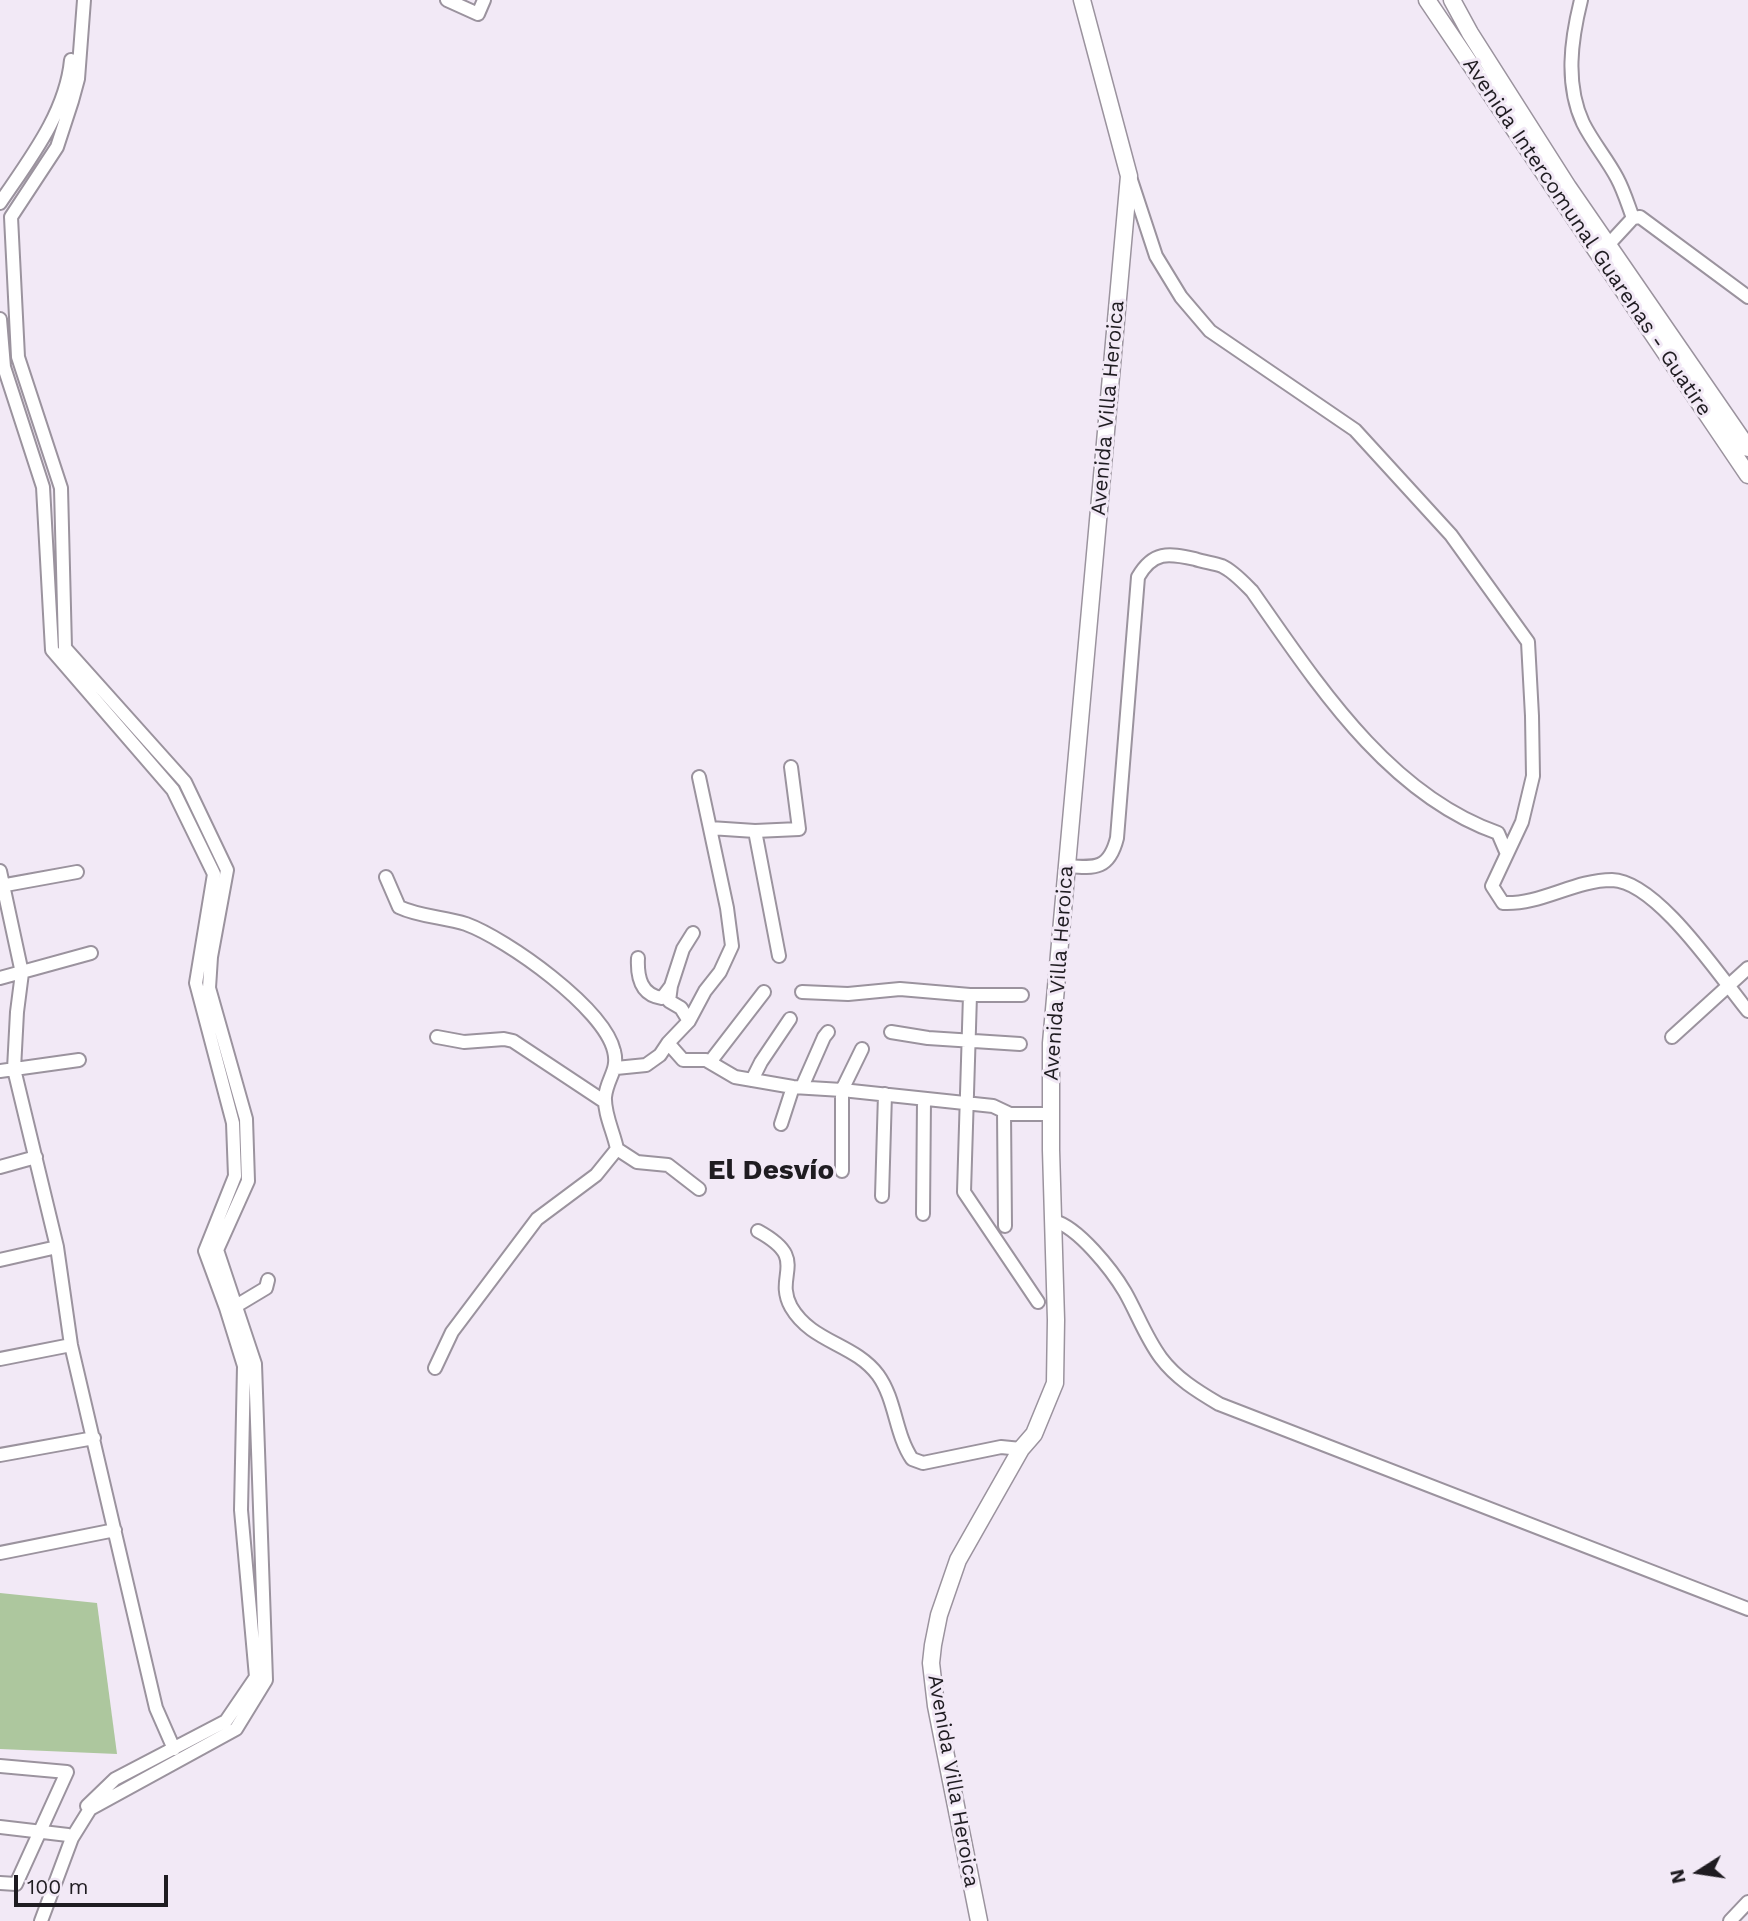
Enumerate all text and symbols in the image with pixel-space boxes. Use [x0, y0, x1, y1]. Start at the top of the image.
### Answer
street label: Avenida Intercomunal Guarenas - Guatire [1457, 53, 1717, 421]
street label: Avenida Villa Heroica [1086, 300, 1130, 516]
street label: Avenida Villa Heroica [1039, 865, 1079, 1081]
district label: El Desvío [708, 1154, 834, 1188]
street label: Avenida Villa Heroica [922, 1673, 984, 1889]
north arrow [1664, 1837, 1734, 1907]
scale bar [18, 1862, 172, 1906]
text: N [1665, 1867, 1691, 1886]
text: 100 m [27, 1874, 89, 1899]

